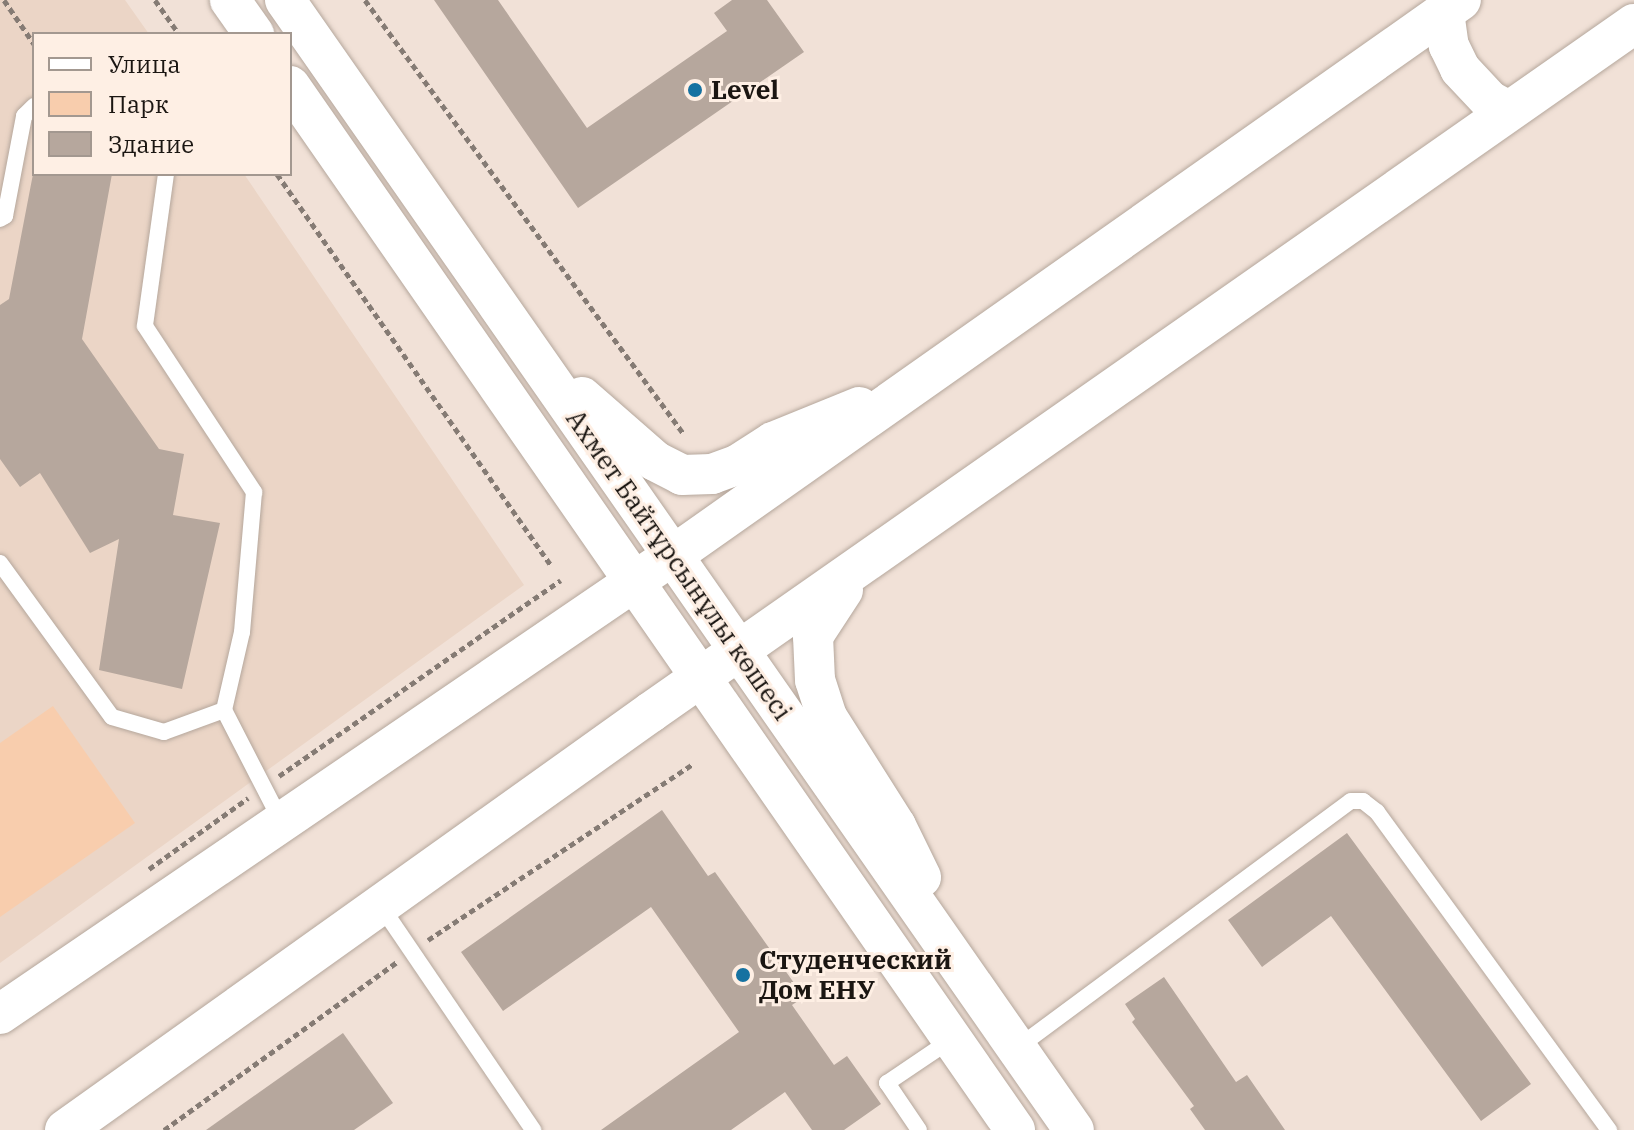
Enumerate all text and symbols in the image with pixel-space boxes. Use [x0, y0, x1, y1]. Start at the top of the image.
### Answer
legend [32, 32, 292, 176]
text: Улица [108, 48, 181, 80]
place label: Level [711, 74, 779, 106]
marker: Level [686, 81, 704, 99]
text: Парк [108, 88, 169, 120]
text: Здание [108, 128, 194, 160]
street label: Ахмет Байтұрсынұлы көшесі [560, 404, 798, 726]
place label: Студенческий Дом ЕНУ [759, 944, 952, 1006]
marker: Студенческий Дом ЕНУ [734, 966, 752, 984]

